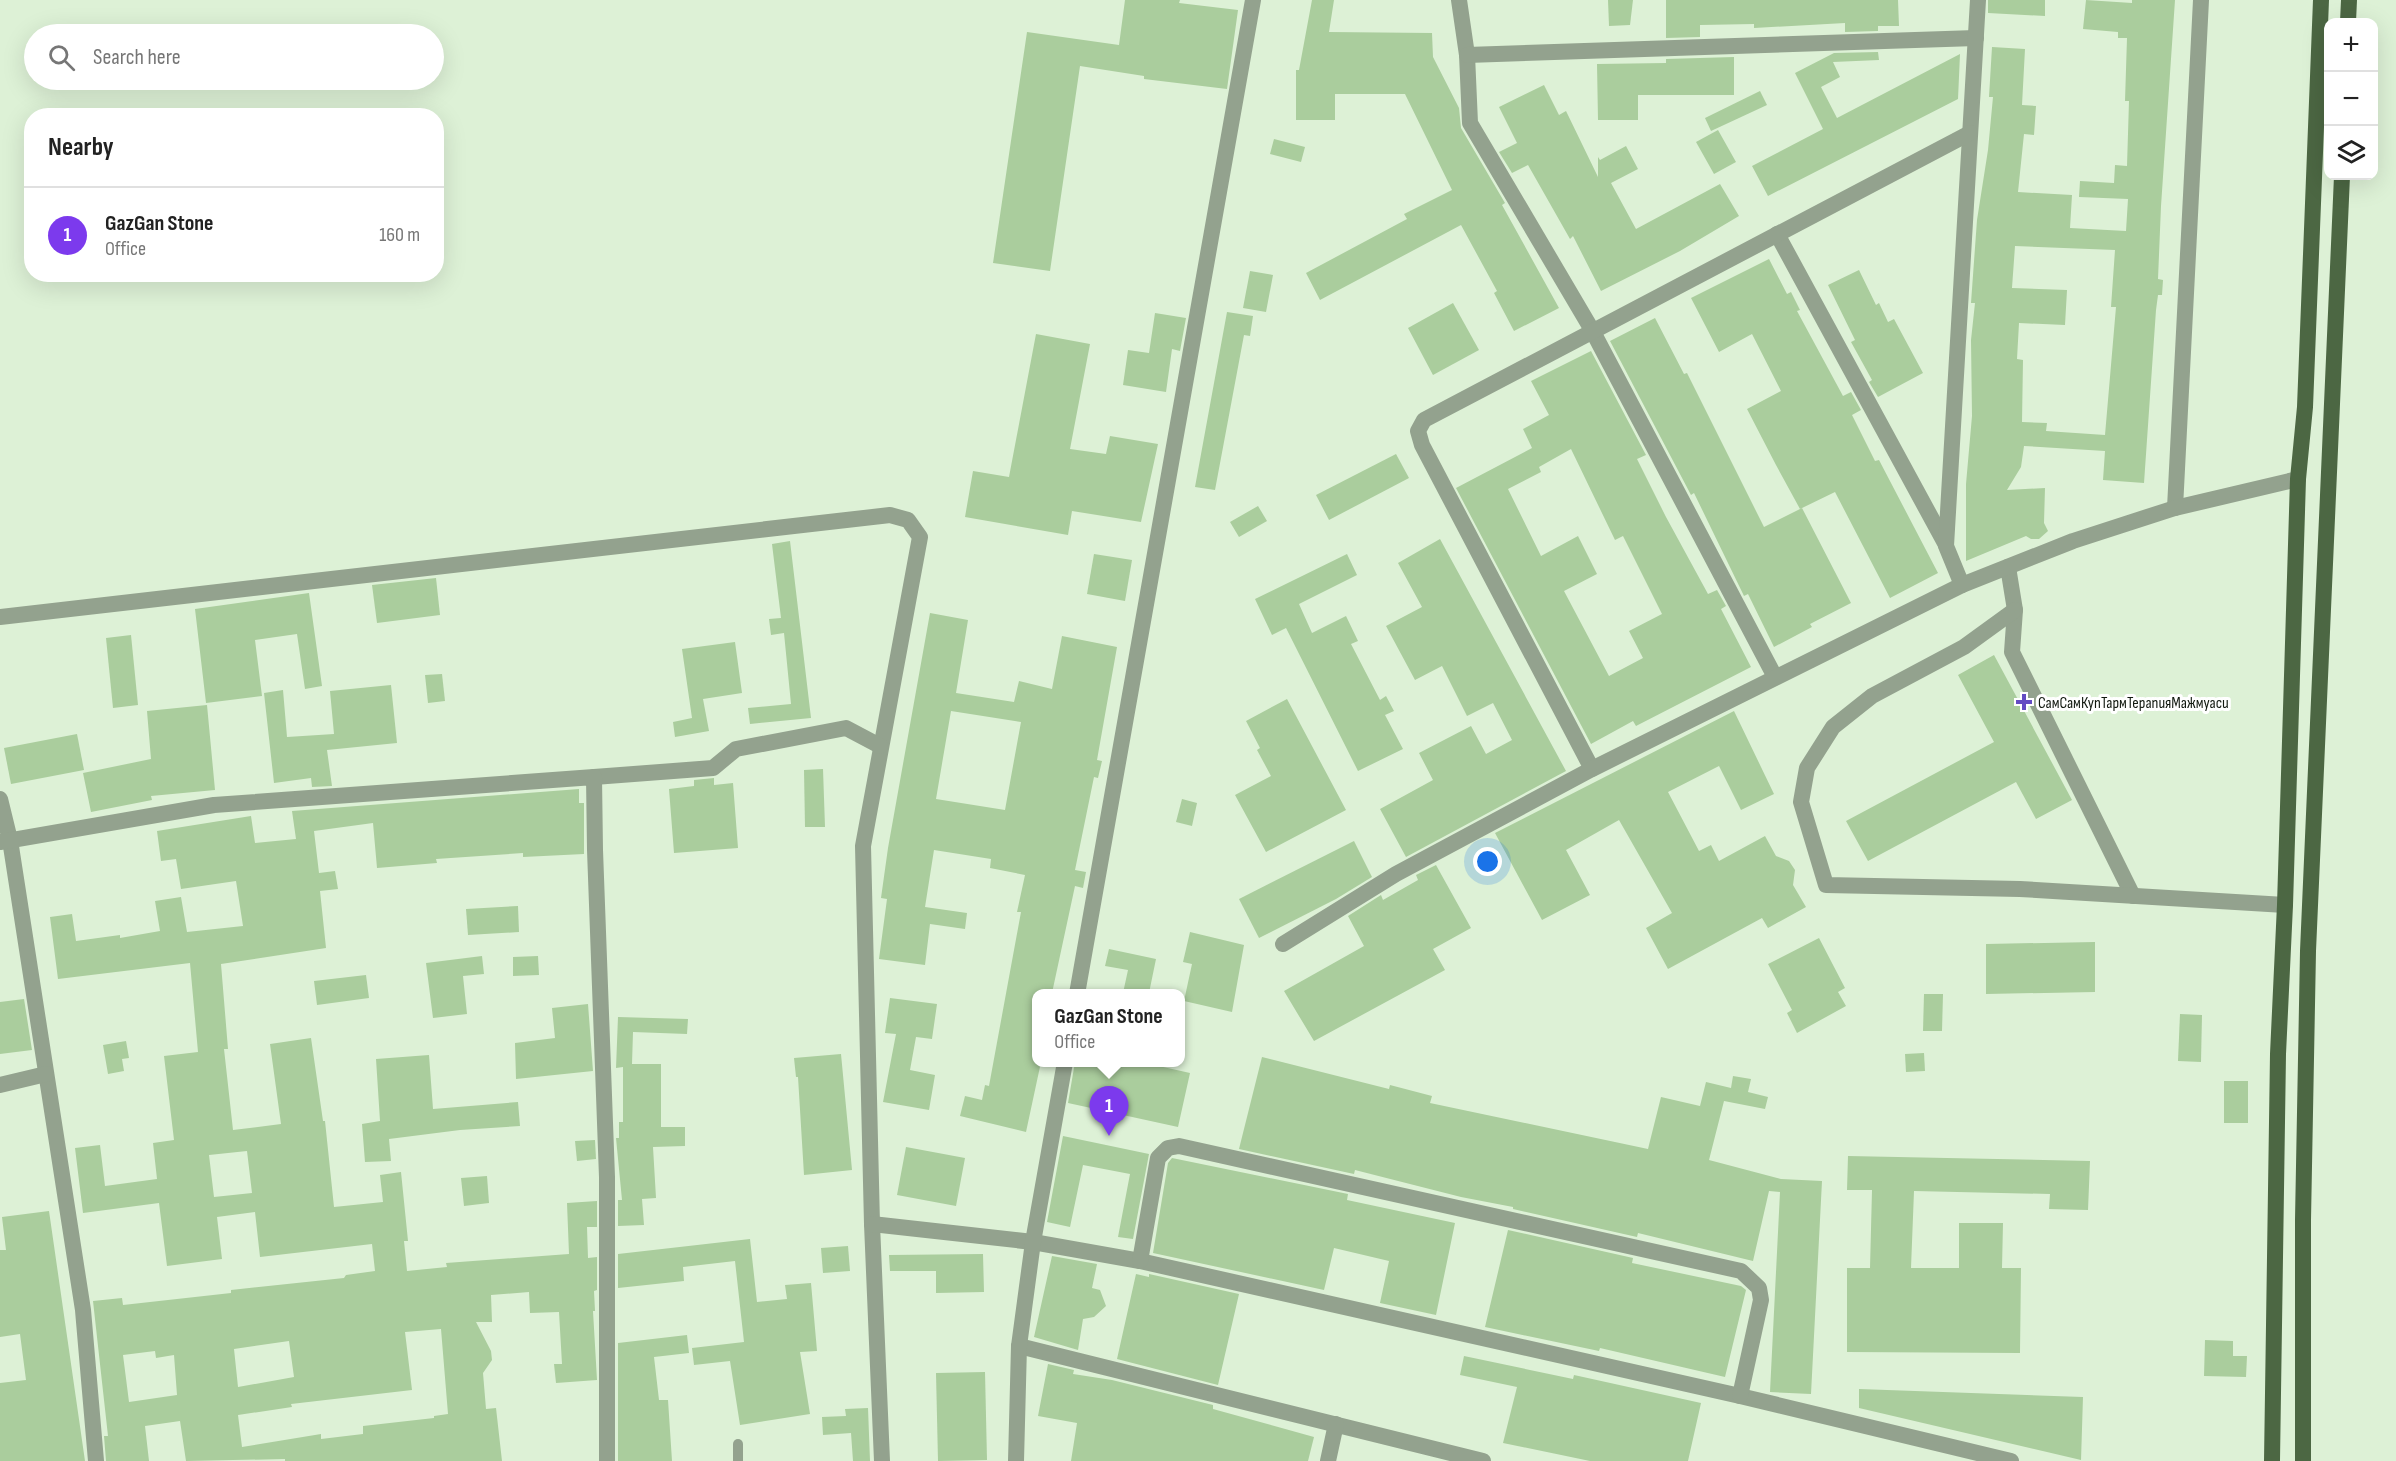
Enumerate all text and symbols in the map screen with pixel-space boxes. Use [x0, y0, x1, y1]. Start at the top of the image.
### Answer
map controls [2324, 18, 2378, 180]
button: + [2324, 18, 2378, 72]
search box [24, 24, 444, 90]
icon: search [45, 41, 78, 74]
text: Search here [93, 44, 180, 71]
button: − [2324, 72, 2378, 126]
button: layers [2324, 126, 2378, 180]
text: Nearby [48, 132, 114, 163]
text: GazGan Stone [105, 210, 213, 237]
text: 1 [64, 223, 71, 247]
text: 160 m [379, 223, 420, 247]
text: Office [105, 237, 146, 261]
marker: СамСамКупТармТерапияМажмуаси [2015, 693, 2033, 711]
place label: СамСамКупТармТерапияМажмуаси [2038, 694, 2229, 713]
your location [1473, 847, 1502, 876]
popup [1032, 989, 1185, 1067]
text: GazGan Stone [1054, 1003, 1163, 1030]
text: Office [1054, 1030, 1095, 1054]
pin: 1 [1090, 1086, 1128, 1136]

